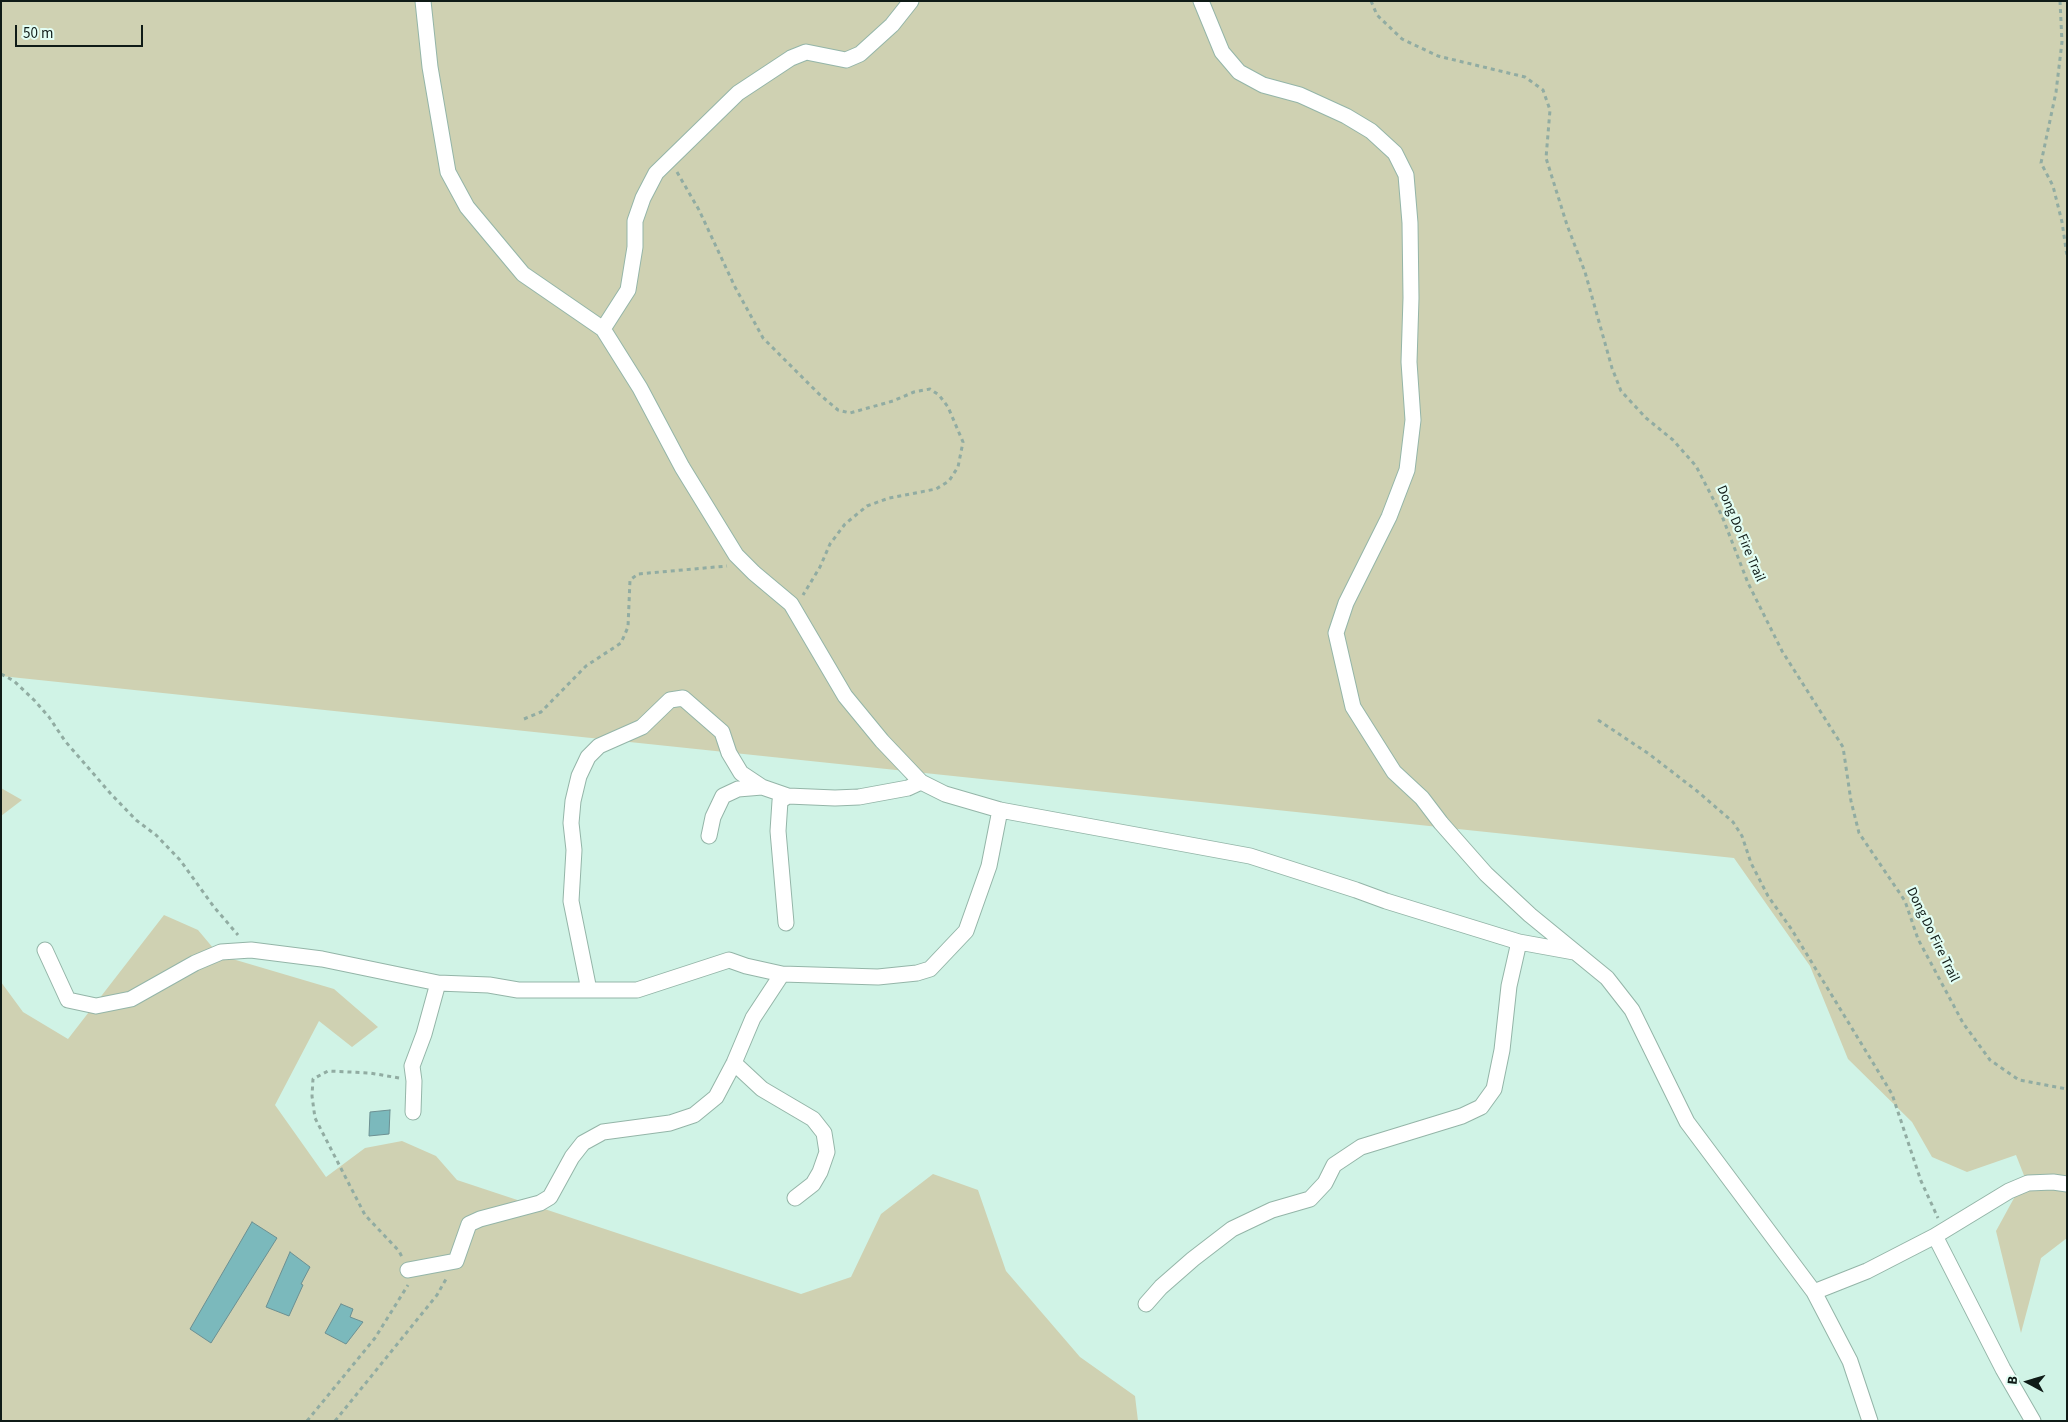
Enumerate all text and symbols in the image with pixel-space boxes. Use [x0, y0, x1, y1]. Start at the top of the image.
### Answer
scale bar [18, 15, 145, 47]
text: 50 m [23, 23, 53, 44]
street label: Dong Do Fire Trail [1712, 483, 1768, 585]
street label: Dong Do Fire Trail [1902, 885, 1962, 985]
north arrow [2003, 1357, 2053, 1407]
text: B [2003, 1375, 2023, 1386]

